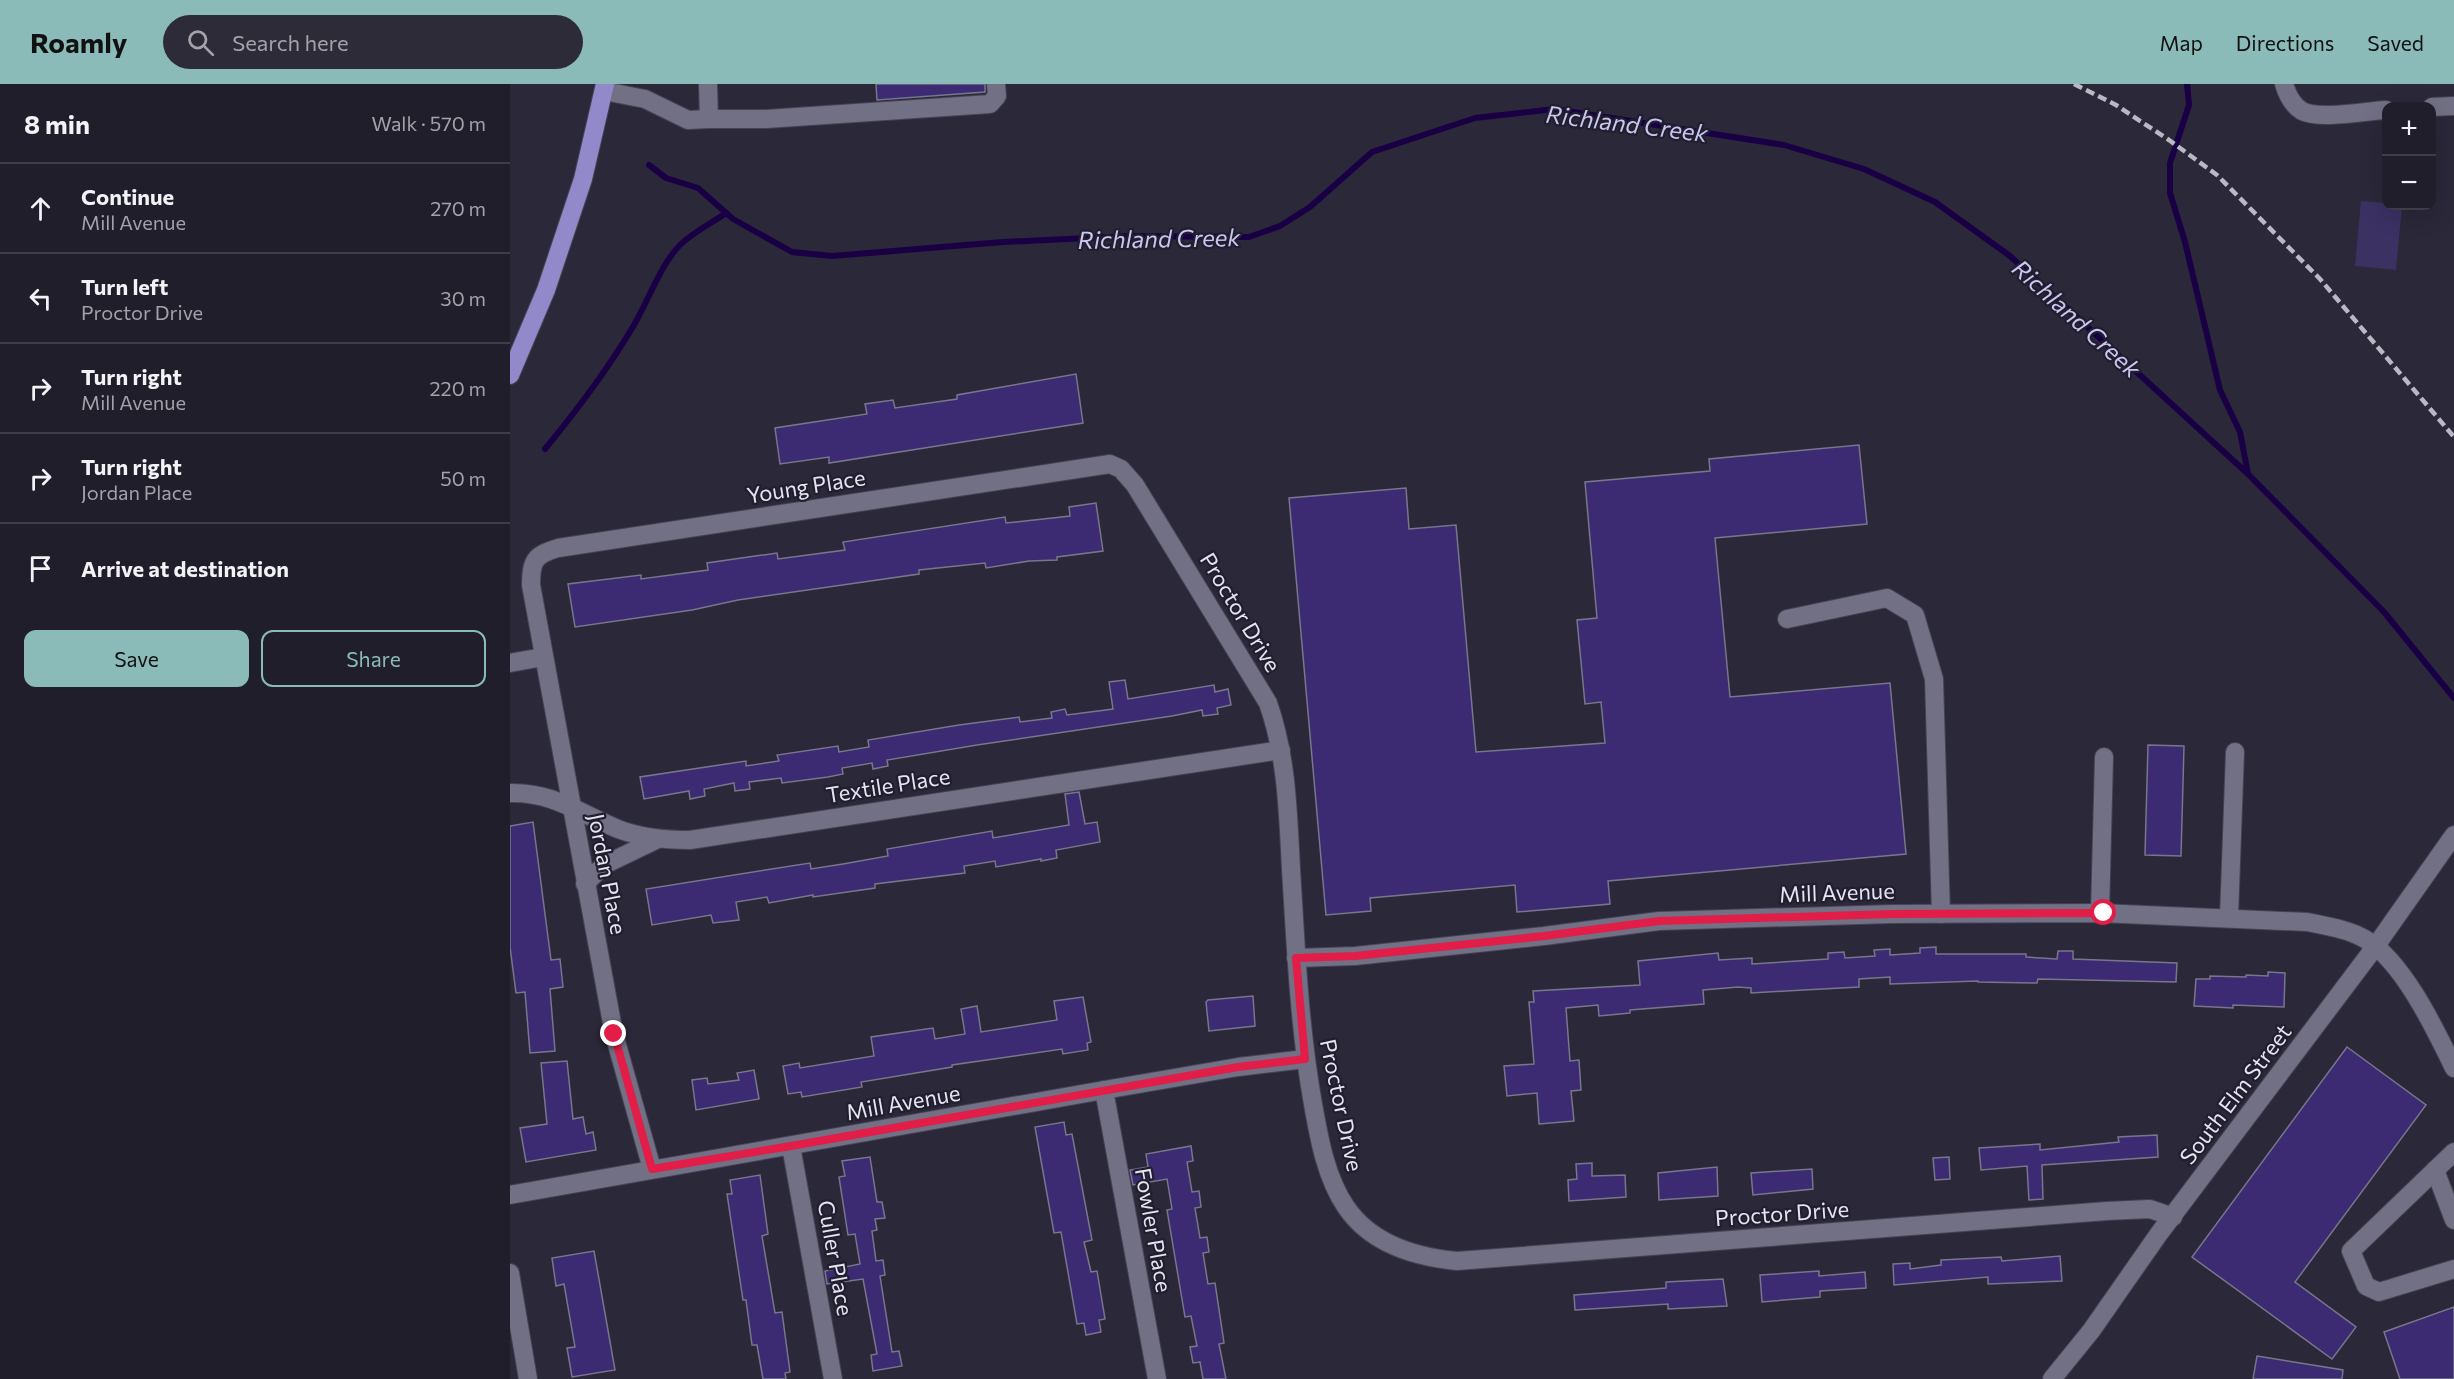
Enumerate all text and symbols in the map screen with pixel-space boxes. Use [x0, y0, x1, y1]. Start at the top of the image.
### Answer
search box [163, 15, 583, 69]
text: Roamly [30, 25, 127, 59]
icon: search [184, 26, 217, 59]
text: Search here [232, 29, 349, 56]
text: Map [2160, 30, 2203, 55]
text: Directions [2236, 30, 2334, 55]
text: Saved [2367, 30, 2424, 55]
water label: Richland Creek [1545, 99, 1710, 147]
map controls [2382, 102, 2436, 210]
button: + [2382, 102, 2436, 156]
text: 8 min [24, 108, 90, 139]
text: Walk · 570 m [372, 111, 486, 135]
button: − [2382, 156, 2436, 210]
text: Continue [81, 183, 174, 210]
icon: ahead [24, 192, 57, 225]
text: 270 m [430, 196, 486, 220]
text: Mill Avenue [81, 210, 186, 234]
water label: Richland Creek [1077, 222, 1242, 254]
water label: Richland Creek [2007, 253, 2148, 384]
text: Turn left [81, 273, 168, 300]
icon: left [24, 282, 57, 315]
text: 30 m [440, 286, 486, 310]
text: Proctor Drive [81, 300, 203, 324]
text: Turn right [81, 363, 182, 390]
icon: right [24, 372, 57, 405]
text: 220 m [430, 376, 486, 400]
text: Mill Avenue [81, 390, 186, 414]
text: Turn right [81, 453, 182, 480]
icon: right [24, 462, 57, 495]
street label: Young Place [745, 463, 867, 509]
text: 50 m [440, 466, 486, 490]
text: Jordan Place [81, 480, 192, 504]
street label: Proctor Drive [1195, 547, 1287, 677]
icon: arrive [24, 552, 57, 585]
text: Arrive at destination [81, 555, 289, 582]
button: Save [24, 630, 249, 687]
button: Share [261, 630, 486, 687]
street label: Textile Place [824, 762, 952, 808]
street label: Jordan Place [583, 811, 633, 937]
street label: Mill Avenue [1779, 876, 1895, 908]
route start [2090, 899, 2116, 925]
street label: South Elm Street [2174, 1019, 2296, 1169]
route end [600, 1020, 626, 1046]
street label: Proctor Drive [1315, 1036, 1369, 1174]
street label: Mill Avenue [844, 1079, 962, 1125]
street label: Fowler Place [1130, 1166, 1178, 1294]
street label: Proctor Drive [1714, 1195, 1850, 1231]
street label: Culler Place [813, 1198, 859, 1318]

